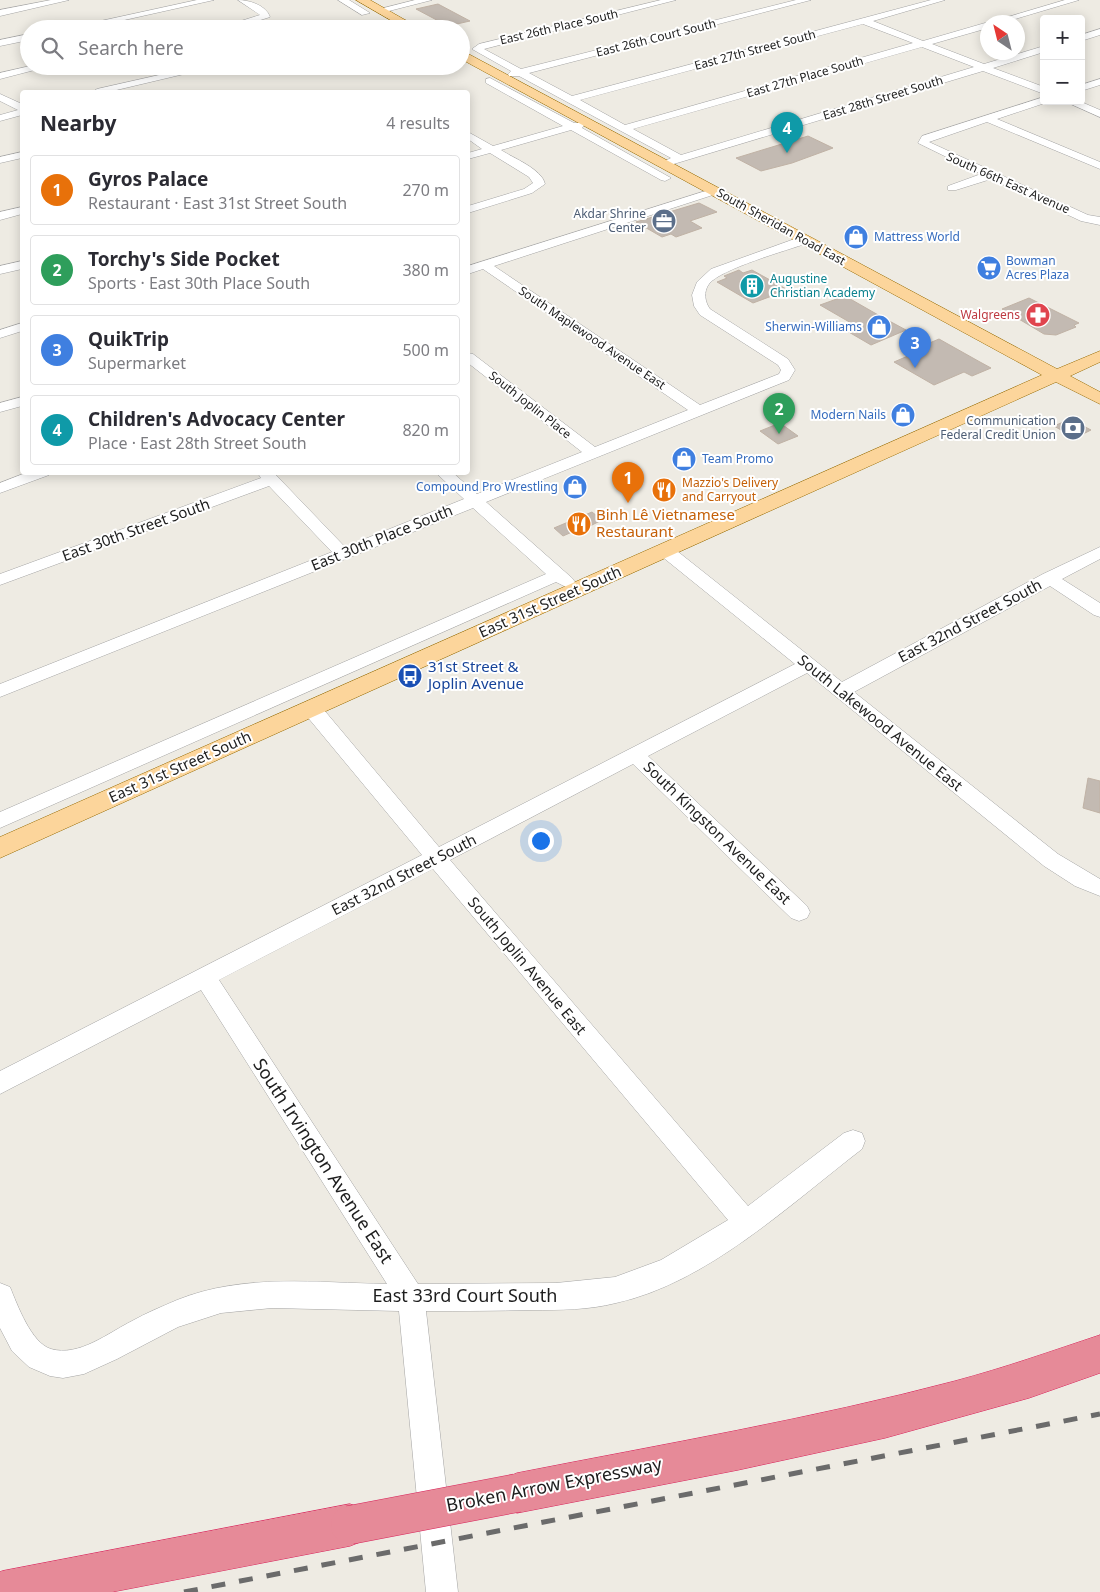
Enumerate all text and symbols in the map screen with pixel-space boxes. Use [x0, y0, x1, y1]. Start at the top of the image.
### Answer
street label: East 26th Place South [498, 5, 620, 48]
street label: East 26th Court South [594, 14, 718, 61]
north arrow [980, 15, 1025, 60]
map controls [1040, 15, 1085, 105]
button: + [1040, 15, 1085, 60]
search box [20, 20, 470, 75]
street label: East 27th Street South [692, 25, 817, 74]
icon: search [38, 34, 66, 62]
text: Search here [78, 35, 184, 61]
street label: East 27th Place South [744, 52, 865, 101]
button: − [1040, 60, 1085, 105]
street label: East 28th Street South [821, 71, 945, 124]
text: Nearby [40, 109, 116, 137]
text: 4 results [386, 112, 450, 134]
pin: 4 [771, 112, 803, 153]
street label: South 66th East Avenue [944, 148, 1073, 218]
text: Gyros Palace [88, 166, 208, 192]
text: 1 [52, 179, 62, 201]
text: 270 m [402, 179, 449, 201]
street label: South Sheridan Road East [714, 184, 849, 269]
text: Restaurant · East 31st Street South [88, 192, 347, 214]
place label: Akdar Shrine Center [573, 205, 646, 236]
office icon: Akdar Shrine Center [651, 208, 677, 234]
shop icon: Mattress World [843, 224, 869, 250]
place label: Mattress World [874, 228, 960, 245]
text: Torchy's Side Pocket [88, 246, 280, 272]
place label: Bowman Acres Plaza [1006, 252, 1069, 283]
supermarket icon: Bowman Acres Plaza [976, 255, 1002, 281]
text: 2 [52, 259, 62, 281]
text: 380 m [402, 259, 449, 281]
place label: Augustine Christian Academy [770, 270, 876, 301]
text: Sports · East 30th Place South [88, 272, 310, 294]
building icon: Augustine Christian Academy [739, 273, 765, 299]
street label: South Maplewood Avenue East [515, 282, 670, 394]
pharmacy icon: Walgreens [1025, 302, 1051, 328]
place label: Walgreens [960, 306, 1020, 323]
shop icon: Sherwin-Williams [866, 314, 892, 340]
place label: Sherwin-Williams [765, 318, 862, 335]
text: QuikTrip [88, 326, 169, 352]
pin: 3 [899, 327, 931, 368]
text: 3 [52, 339, 62, 361]
text: 500 m [402, 339, 449, 361]
text: Supermarket [88, 352, 186, 374]
street label: South Joplin Place [486, 367, 575, 442]
pin: 2 [763, 393, 795, 434]
shop icon: Modern Nails [890, 402, 916, 428]
text: Children's Advocacy Center [88, 406, 345, 432]
place label: Modern Nails [810, 406, 886, 423]
place label: Communication Federal Credit Union [940, 412, 1056, 443]
bank icon: Communication Federal Credit Union [1060, 415, 1086, 441]
text: 4 [52, 419, 62, 441]
text: 820 m [402, 419, 449, 441]
text: Place · East 28th Street South [88, 432, 307, 454]
shop icon: Team Promo [671, 446, 697, 472]
place label: Team Promo [702, 450, 773, 467]
pin: 1 [612, 462, 644, 503]
shop icon: Compound Pro Wrestling [562, 474, 588, 500]
place label: Mazzio's Delivery and Carryout [682, 474, 779, 505]
restaurant icon: Mazzio's Delivery and Carryout [651, 477, 677, 503]
place label: Compound Pro Wrestling [416, 478, 558, 495]
street label: East 30th Street South [59, 493, 212, 565]
street label: East 30th Place South [308, 499, 455, 575]
place label: Binh Lê Vietnamese Restaurant [596, 504, 735, 541]
restaurant icon: Binh Lê Vietnamese Restaurant [566, 511, 592, 537]
street label: East 31st Street South [475, 561, 624, 642]
street label: East 32nd Street South [894, 574, 1045, 666]
street label: South Lakewood Avenue East [794, 649, 968, 795]
place label: 31st Street & Joplin Avenue [426, 656, 524, 693]
bus stop icon: 31st Street & Joplin Avenue [397, 663, 423, 689]
street label: East 31st Street South [105, 726, 254, 807]
street label: South Kingston Avenue East [640, 756, 796, 909]
your location [528, 828, 554, 854]
street label: East 32nd Street South [328, 829, 479, 919]
street label: South Joplin Avenue East [464, 892, 592, 1039]
street label: South Irvington Avenue East [248, 1053, 400, 1268]
street label: East 33rd Court South [373, 1283, 557, 1307]
street label: Broken Arrow Expressway [444, 1451, 664, 1517]

